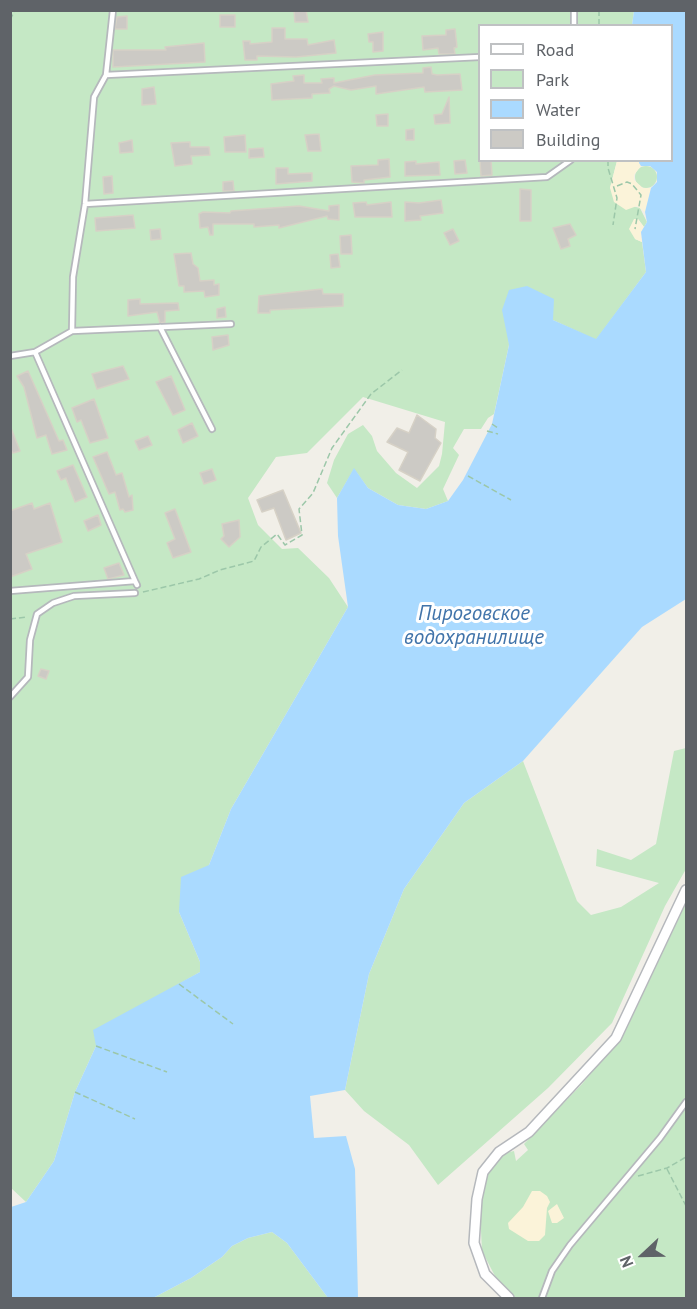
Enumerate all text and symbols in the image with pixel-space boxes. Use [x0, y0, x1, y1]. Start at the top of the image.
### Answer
legend [478, 24, 673, 162]
text: Road [536, 38, 574, 61]
text: Park [536, 68, 569, 91]
text: Water [536, 98, 580, 121]
text: Building [536, 128, 600, 151]
water label: Пироговское водохранилище [404, 601, 544, 651]
north arrow [613, 1225, 673, 1285]
text: N [615, 1253, 638, 1270]

